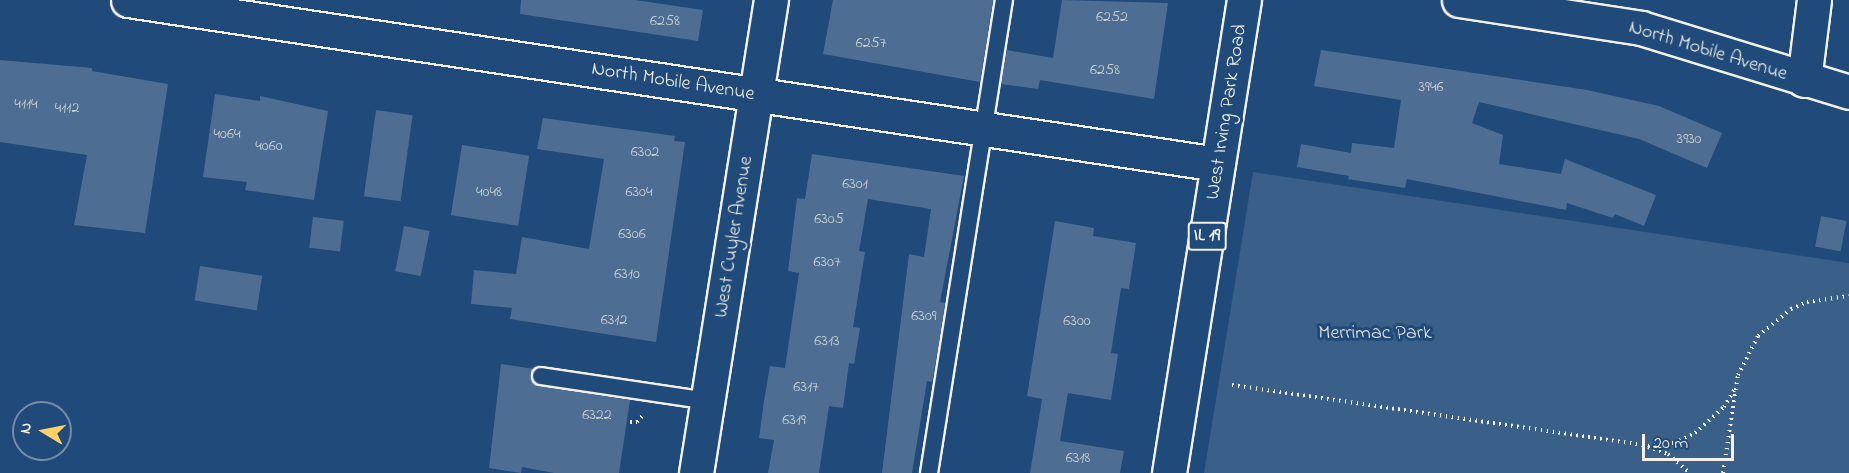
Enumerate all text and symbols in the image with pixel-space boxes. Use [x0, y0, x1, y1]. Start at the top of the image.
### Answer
house number: 6252 [1096, 7, 1128, 27]
house number: 6258 [650, 11, 680, 31]
street label: North Mobile Avenue [1626, 15, 1790, 87]
street label: West Irving Park Road [1201, 23, 1253, 201]
house number: 6257 [856, 33, 886, 53]
street label: North Mobile Avenue [590, 57, 756, 107]
house number: 6258 [1090, 60, 1120, 80]
house number: 3946 [1418, 77, 1444, 97]
house number: 4114 [14, 94, 38, 114]
house number: 4112 [55, 98, 79, 118]
house number: 4064 [213, 124, 241, 144]
house number: 3930 [1677, 129, 1701, 149]
house number: 4060 [255, 136, 283, 156]
house number: 6302 [631, 142, 659, 162]
street label: West Cuyler Avenue [709, 155, 759, 319]
house number: 6301 [842, 174, 868, 194]
house number: 4048 [476, 182, 502, 202]
house number: 6304 [625, 182, 653, 202]
house number: 6305 [814, 209, 844, 229]
road number: IL 19 [1188, 221, 1226, 251]
house number: 6306 [618, 224, 646, 244]
house number: 6307 [813, 252, 841, 272]
house number: 6310 [614, 264, 640, 284]
house number: 6309 [911, 306, 937, 326]
house number: 6312 [601, 310, 627, 330]
house number: 6300 [1063, 311, 1091, 331]
park label: Merrimac Park [1318, 321, 1432, 345]
house number: 6313 [814, 331, 840, 351]
house number: 6317 [793, 377, 819, 397]
north arrow [12, 401, 72, 461]
house number: 6322 [582, 405, 612, 425]
house number: 6319 [782, 410, 806, 430]
text: N [13, 421, 39, 436]
scale bar [1645, 422, 1736, 460]
text: 20 m [1653, 431, 1688, 457]
house number: 6318 [1066, 448, 1090, 468]

